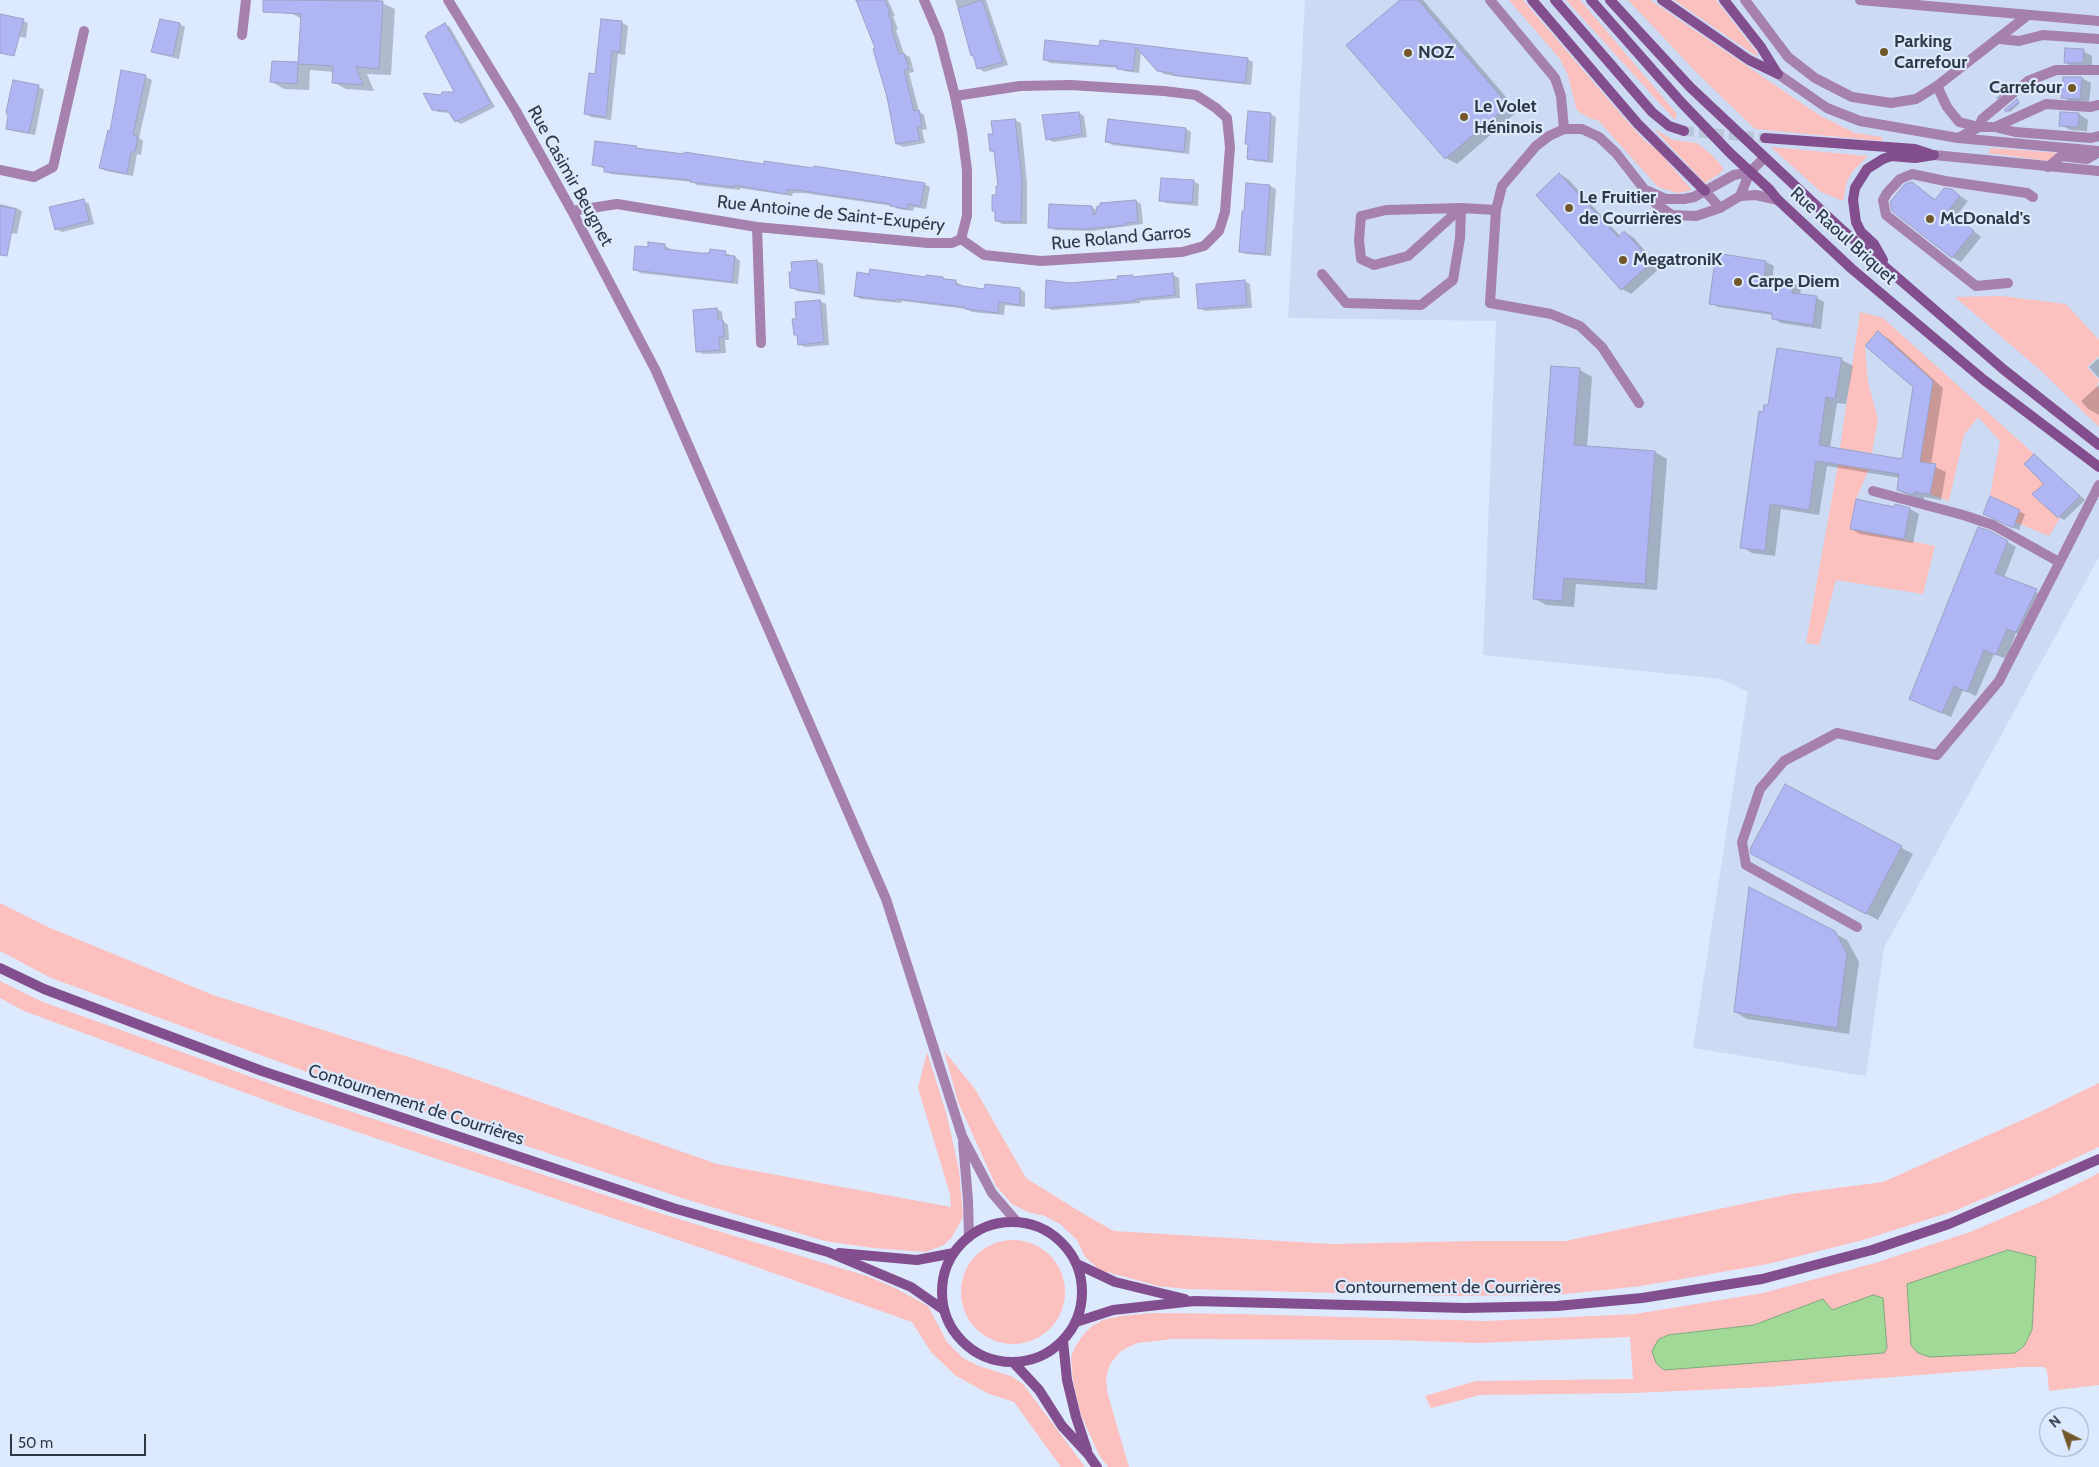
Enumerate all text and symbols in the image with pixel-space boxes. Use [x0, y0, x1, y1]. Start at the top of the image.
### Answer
place label: Parking Carrefour [1894, 31, 1967, 74]
place label: NOZ [1418, 42, 1454, 64]
marker: Parking Carrefour [1878, 46, 1890, 58]
marker: NOZ [1402, 47, 1414, 59]
place label: Carrefour [1989, 77, 2062, 99]
marker: Carrefour [2066, 82, 2078, 94]
place label: Le Volet Héninois [1474, 96, 1543, 138]
street label: Rue Casimir Beugnet [522, 102, 618, 250]
marker: Le Volet Héninois [1458, 111, 1470, 123]
street label: Rue Raoul Briquet [1786, 183, 1900, 289]
place label: Le Fruitier de Courrières [1579, 187, 1682, 230]
street label: Rue Antoine de Saint-Exupéry [716, 191, 946, 237]
marker: Le Fruitier de Courrières [1563, 202, 1575, 214]
place label: McDonald's [1940, 208, 2030, 230]
marker: McDonald's [1924, 213, 1936, 225]
street label: Rue Roland Garros [1050, 221, 1192, 255]
place label: MegatroniK [1633, 249, 1722, 271]
marker: MegatroniK [1617, 254, 1629, 266]
place label: Carpe Diem [1748, 271, 1840, 293]
marker: Carpe Diem [1732, 276, 1744, 288]
street label: Contournement de Courrières [305, 1060, 527, 1150]
street label: Contournement de Courrières [1335, 1277, 1561, 1299]
north arrow [2039, 1407, 2089, 1457]
text: N [2045, 1411, 2064, 1431]
scale bar [12, 1424, 149, 1456]
text: 50 m [18, 1434, 53, 1452]

